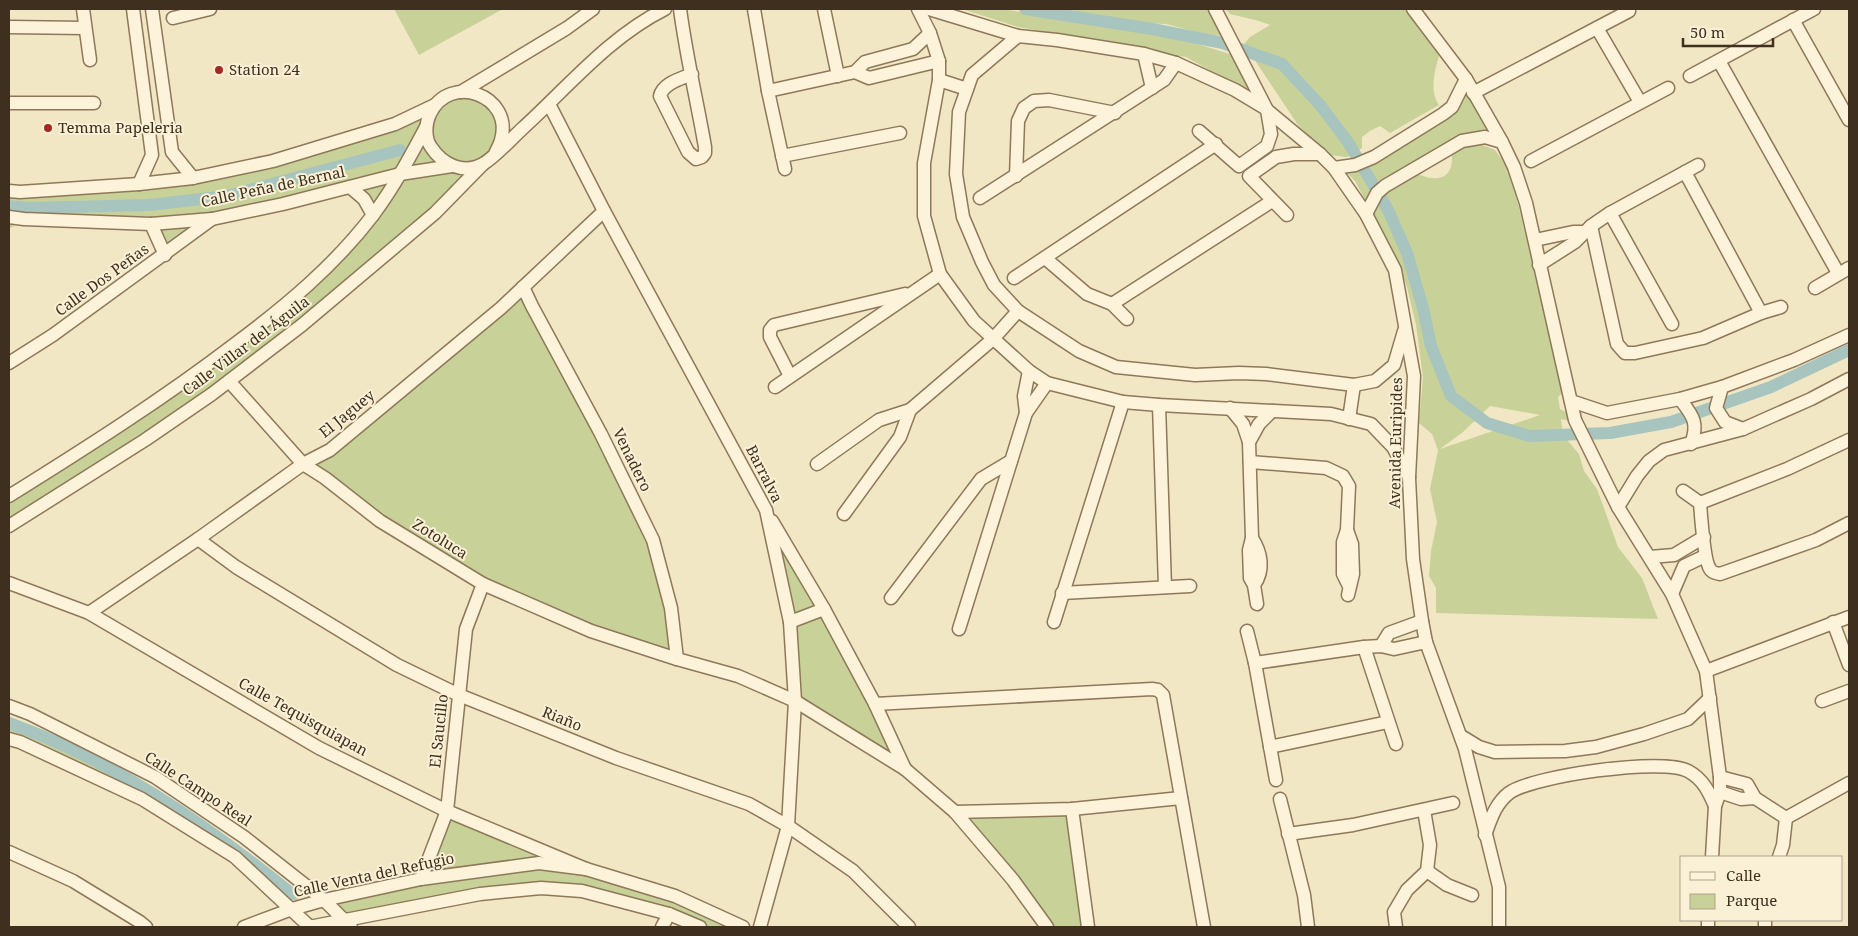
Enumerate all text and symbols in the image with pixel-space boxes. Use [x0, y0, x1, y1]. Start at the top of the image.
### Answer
scale bar [1683, 15, 1773, 47]
text: 50 m [1690, 22, 1725, 42]
place label: Station 24 [229, 59, 301, 79]
marker: Station 24 [213, 64, 225, 76]
place label: Temma Papeleria [58, 117, 183, 137]
marker: Temma Papeleria [42, 122, 54, 134]
street label: Calle Peña de Bernal [199, 161, 347, 211]
street label: Calle Dos Peñas [51, 238, 152, 320]
street label: Calle Villar del Águila [178, 291, 313, 400]
street label: Avenida Euripides [1384, 377, 1406, 509]
street label: El Jaguey [315, 384, 379, 442]
street label: Venadero [609, 424, 657, 495]
street label: Barralva [742, 441, 788, 506]
street label: Zotoluca [409, 513, 472, 563]
street label: Calle Tequisquiapan [235, 672, 372, 760]
street label: El Saucillo [424, 693, 452, 769]
street label: Riaño [539, 701, 585, 735]
street label: Calle Campo Real [141, 746, 256, 830]
street label: Calle Venta del Refugio [292, 847, 456, 901]
legend [1680, 856, 1843, 921]
text: Calle [1726, 865, 1761, 885]
text: Parque [1726, 890, 1777, 910]

